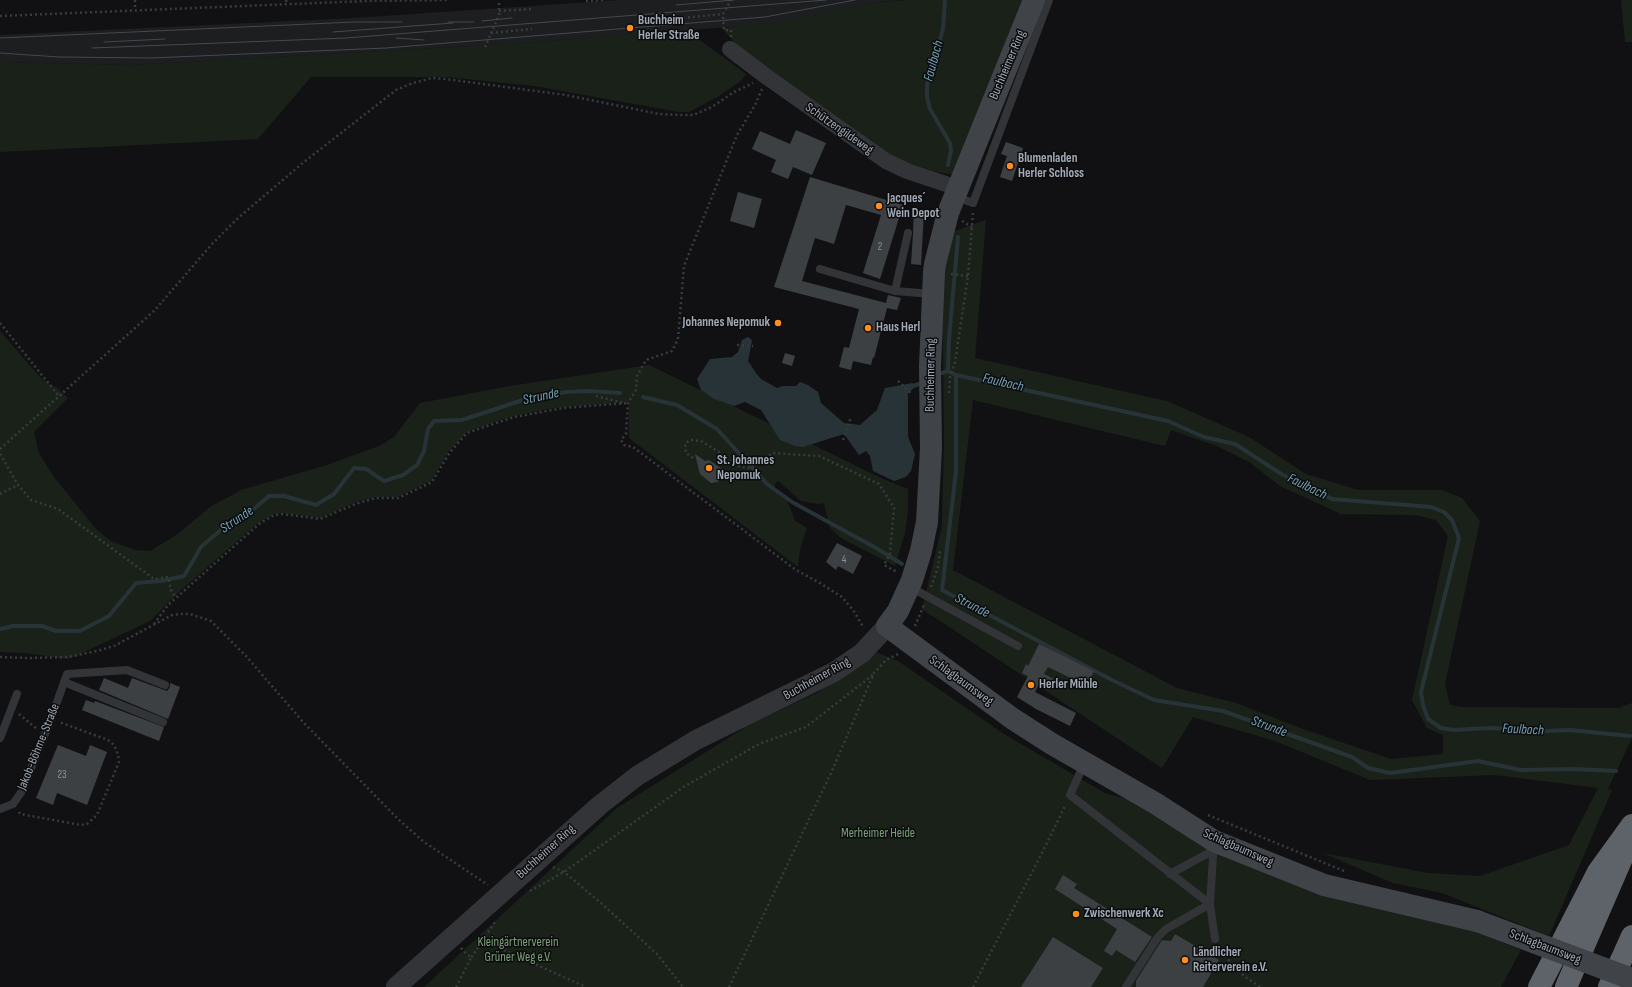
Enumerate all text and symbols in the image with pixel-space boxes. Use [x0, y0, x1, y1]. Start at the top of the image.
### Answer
place label: Buchheim Herler Straße [638, 13, 700, 44]
marker: Buchheim Herler Straße [625, 23, 635, 33]
street label: Buchheimer Ring [986, 28, 1030, 102]
water label: Faulbach [920, 39, 948, 83]
street label: Schützengildeweg [802, 100, 876, 158]
place label: Blumenladen Herler Schloss [1018, 151, 1084, 182]
marker: Blumenladen Herler Schloss [1005, 161, 1015, 171]
place label: Jacques´ Wein Depot [887, 191, 940, 222]
marker: Jacques´ Wein Depot [874, 201, 884, 211]
house number: 2 [878, 240, 882, 254]
place label: Johannes Nepomuk [683, 315, 770, 331]
marker: Johannes Nepomuk [773, 318, 783, 328]
place label: Haus Herl [876, 320, 920, 336]
marker: Haus Herl [863, 323, 873, 333]
street label: Buchheimer Ring [923, 338, 939, 412]
water label: Faulbach [981, 370, 1025, 396]
water label: Strunde [521, 385, 561, 409]
place label: St. Johannes Nepomuk [717, 453, 774, 484]
marker: St. Johannes Nepomuk [704, 463, 714, 473]
water label: Faulbach [1285, 470, 1329, 504]
water label: Strunde [217, 503, 257, 537]
house number: 4 [842, 553, 846, 567]
water label: Strunde [952, 590, 992, 622]
street label: Schlagbaumsweg [926, 653, 996, 709]
street label: Buchheimer Ring [781, 654, 853, 704]
place label: Herler Mühle [1039, 677, 1098, 693]
marker: Herler Mühle [1026, 680, 1036, 690]
street label: Jakob-Böhme-Straße [15, 702, 63, 792]
water label: Strunde [1249, 713, 1289, 741]
water label: Faulbach [1502, 721, 1544, 739]
house number: 23 [57, 768, 67, 782]
street label: Buchheimer Ring [513, 822, 579, 882]
park label: Merheimer Heide [841, 826, 915, 842]
street label: Schlagbaumsweg [1200, 826, 1276, 870]
place label: Zwischenwerk Xc [1084, 906, 1164, 922]
marker: Zwischenwerk Xc [1071, 909, 1081, 919]
street label: Schlagbaumsweg [1507, 926, 1583, 968]
park label: Kleingärtnerverein Grüner Weg e.V. [478, 935, 558, 966]
place label: Ländlicher Reiterverein e.V. [1193, 945, 1268, 976]
marker: Ländlicher Reiterverein e.V. [1180, 955, 1190, 965]

